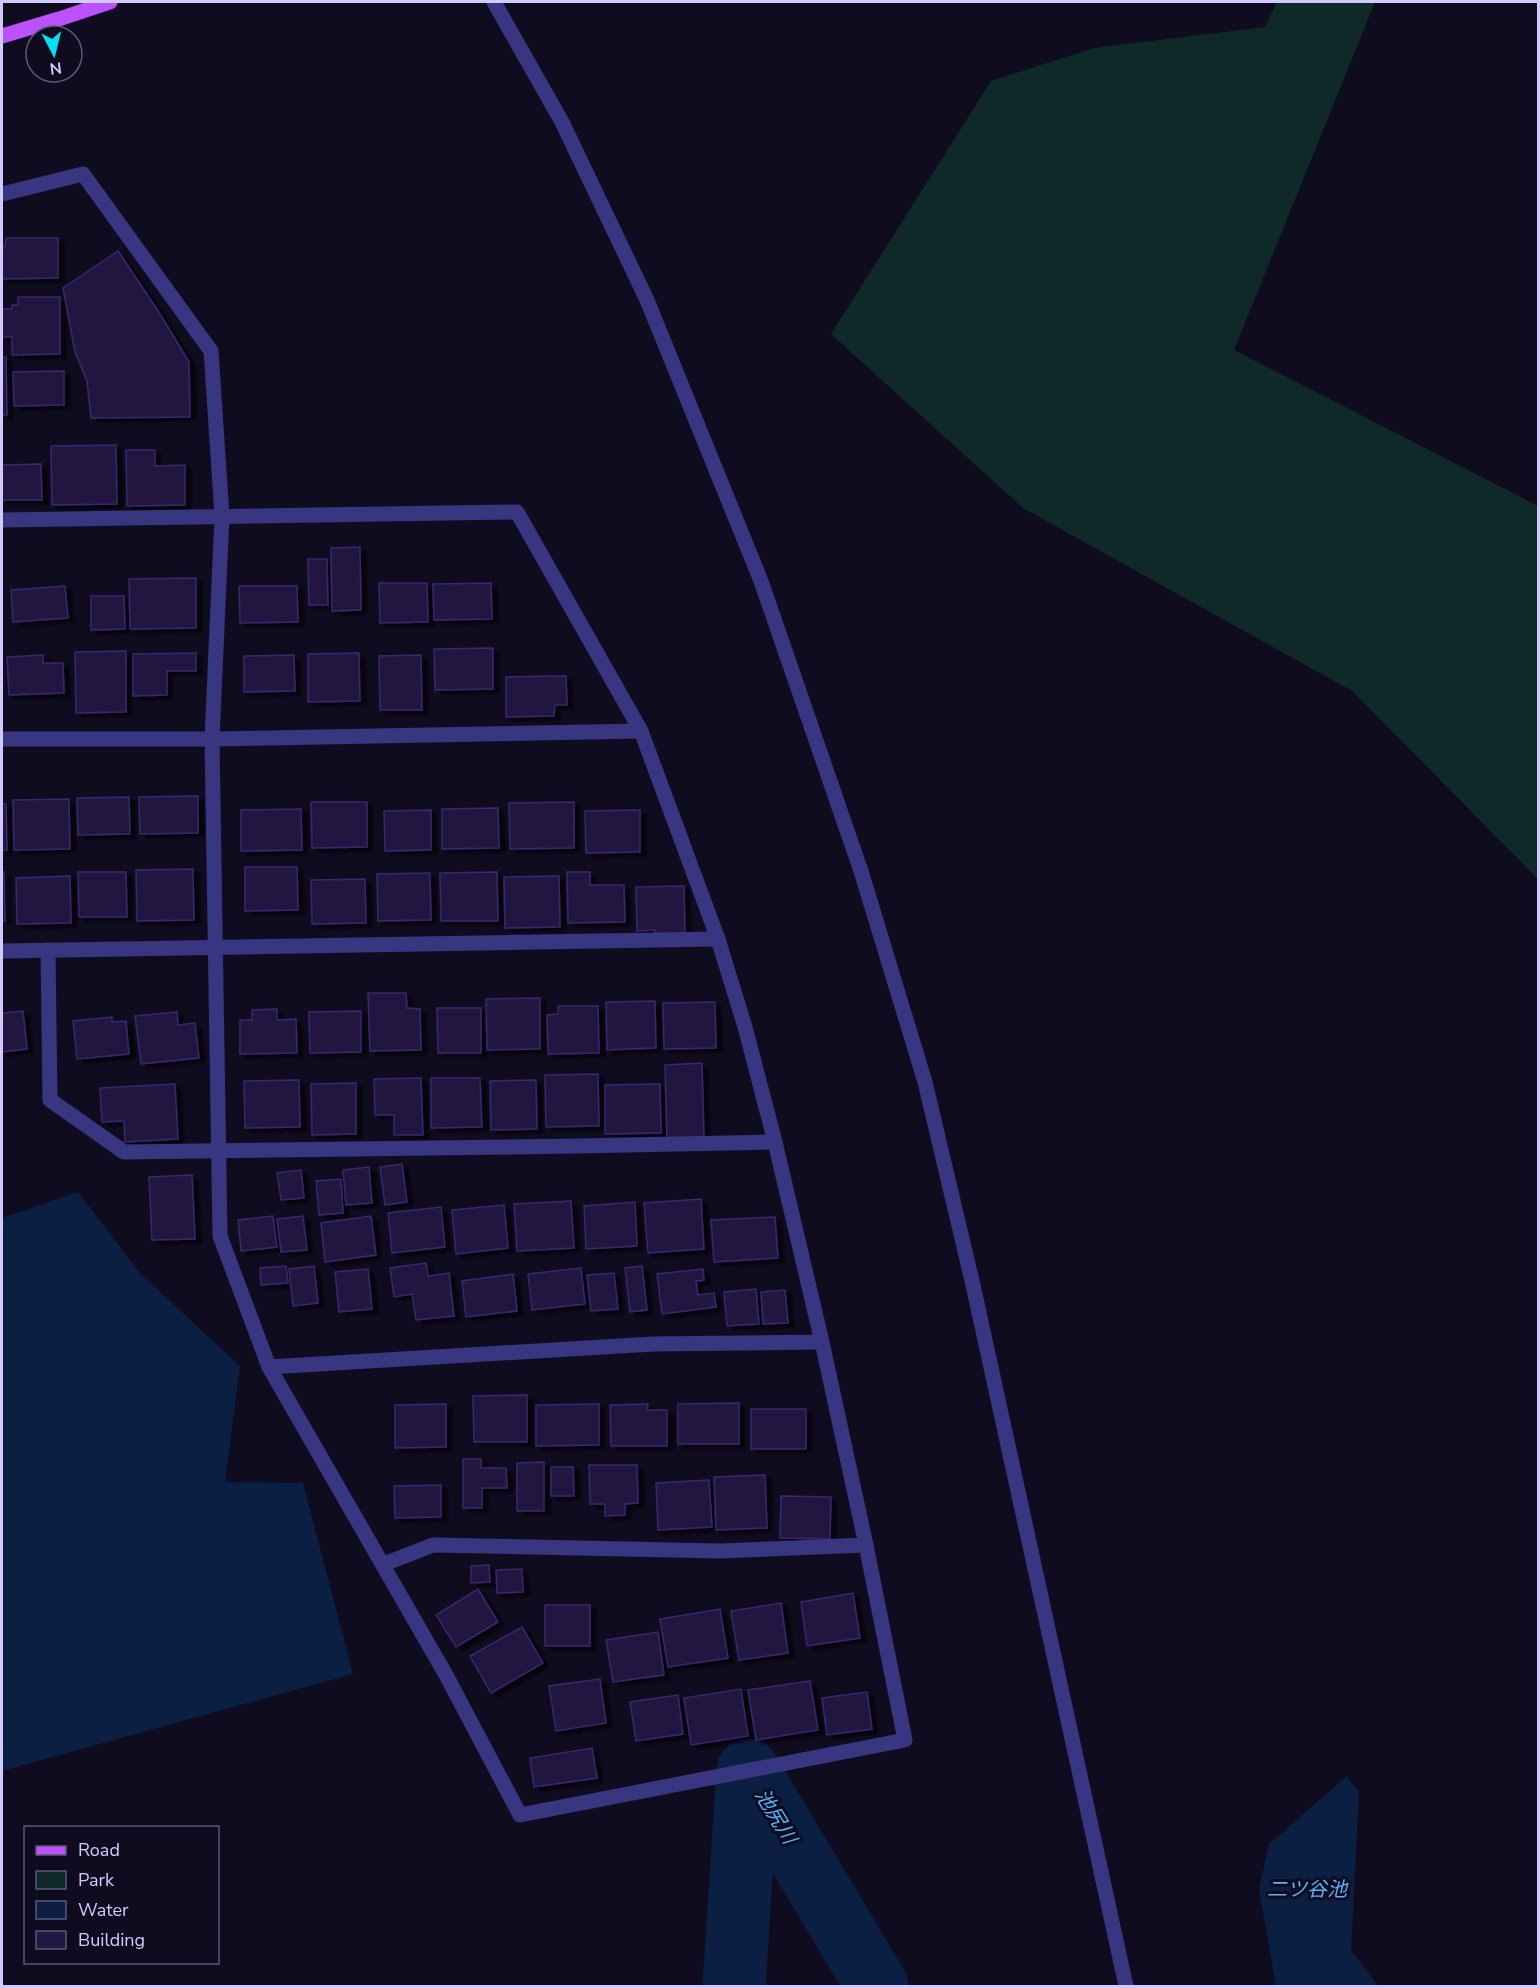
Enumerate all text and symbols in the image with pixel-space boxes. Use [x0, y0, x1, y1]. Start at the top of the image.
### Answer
north arrow [24, 24, 84, 84]
text: N [48, 56, 63, 80]
water label: 池尻川 [749, 1784, 804, 1851]
legend [24, 1826, 219, 1964]
text: Road [78, 1838, 120, 1862]
text: Park [78, 1868, 115, 1892]
water label: 二ツ谷池 [1267, 1876, 1349, 1903]
text: Water [78, 1898, 129, 1922]
text: Building [78, 1928, 145, 1952]

